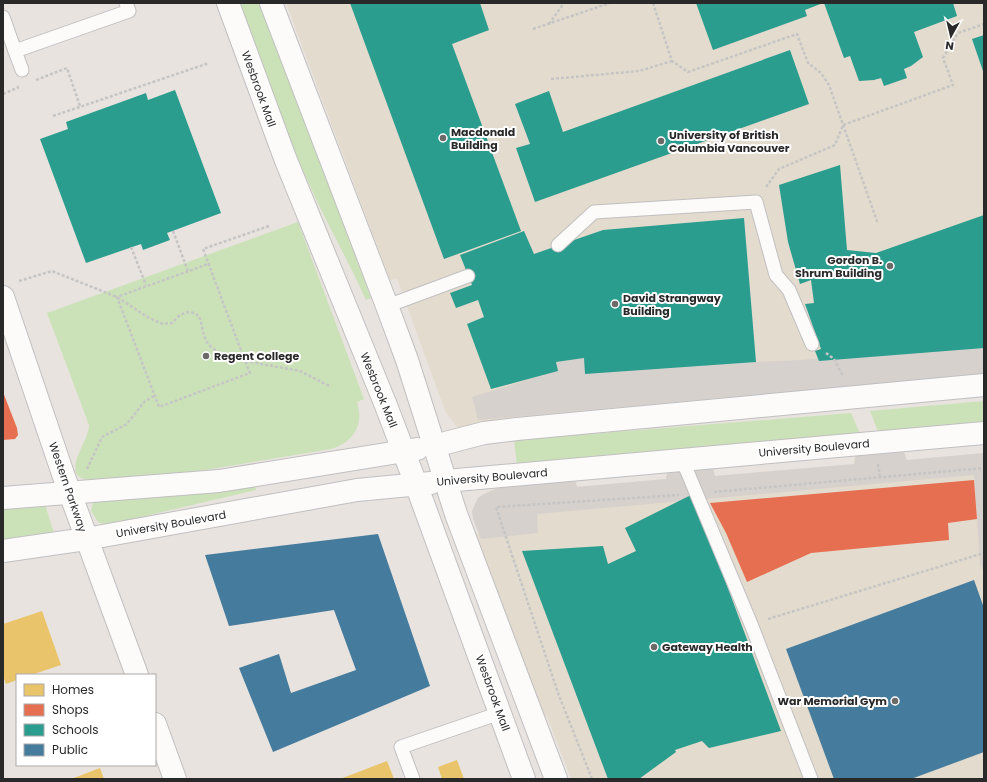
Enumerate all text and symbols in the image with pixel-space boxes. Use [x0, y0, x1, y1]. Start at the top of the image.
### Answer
north arrow [931, 16, 971, 56]
text: N [944, 37, 955, 54]
street label: Wesbrook Mall [238, 49, 280, 129]
place label: Macdonald Building [451, 124, 515, 153]
place label: University of British Columbia Vancouver [669, 127, 790, 156]
marker: Macdonald Building [438, 133, 448, 143]
marker: University of British Columbia Vancouver [656, 136, 666, 146]
place label: Gordon B. Shrum Building [795, 252, 882, 281]
marker: Gordon B. Shrum Building [885, 261, 895, 271]
place label: David Strangway Building [623, 290, 721, 319]
marker: David Strangway Building [610, 299, 620, 309]
place label: Regent College [214, 348, 300, 364]
street label: Wesbrook Mall [357, 350, 401, 430]
marker: Regent College [201, 351, 211, 361]
street label: University Boulevard [758, 435, 870, 461]
street label: Western Parkway [45, 440, 91, 535]
street label: University Boulevard [436, 464, 548, 490]
street label: University Boulevard [115, 506, 227, 542]
place label: Gateway Health [662, 639, 753, 655]
marker: Gateway Health [649, 642, 659, 652]
street label: Wesbrook Mall [472, 653, 514, 733]
legend [16, 674, 156, 766]
text: Homes [52, 681, 94, 698]
place label: War Memorial Gym [777, 693, 887, 709]
marker: War Memorial Gym [890, 696, 900, 706]
text: Shops [52, 701, 89, 718]
text: Schools [52, 721, 99, 738]
text: Public [52, 741, 88, 758]

